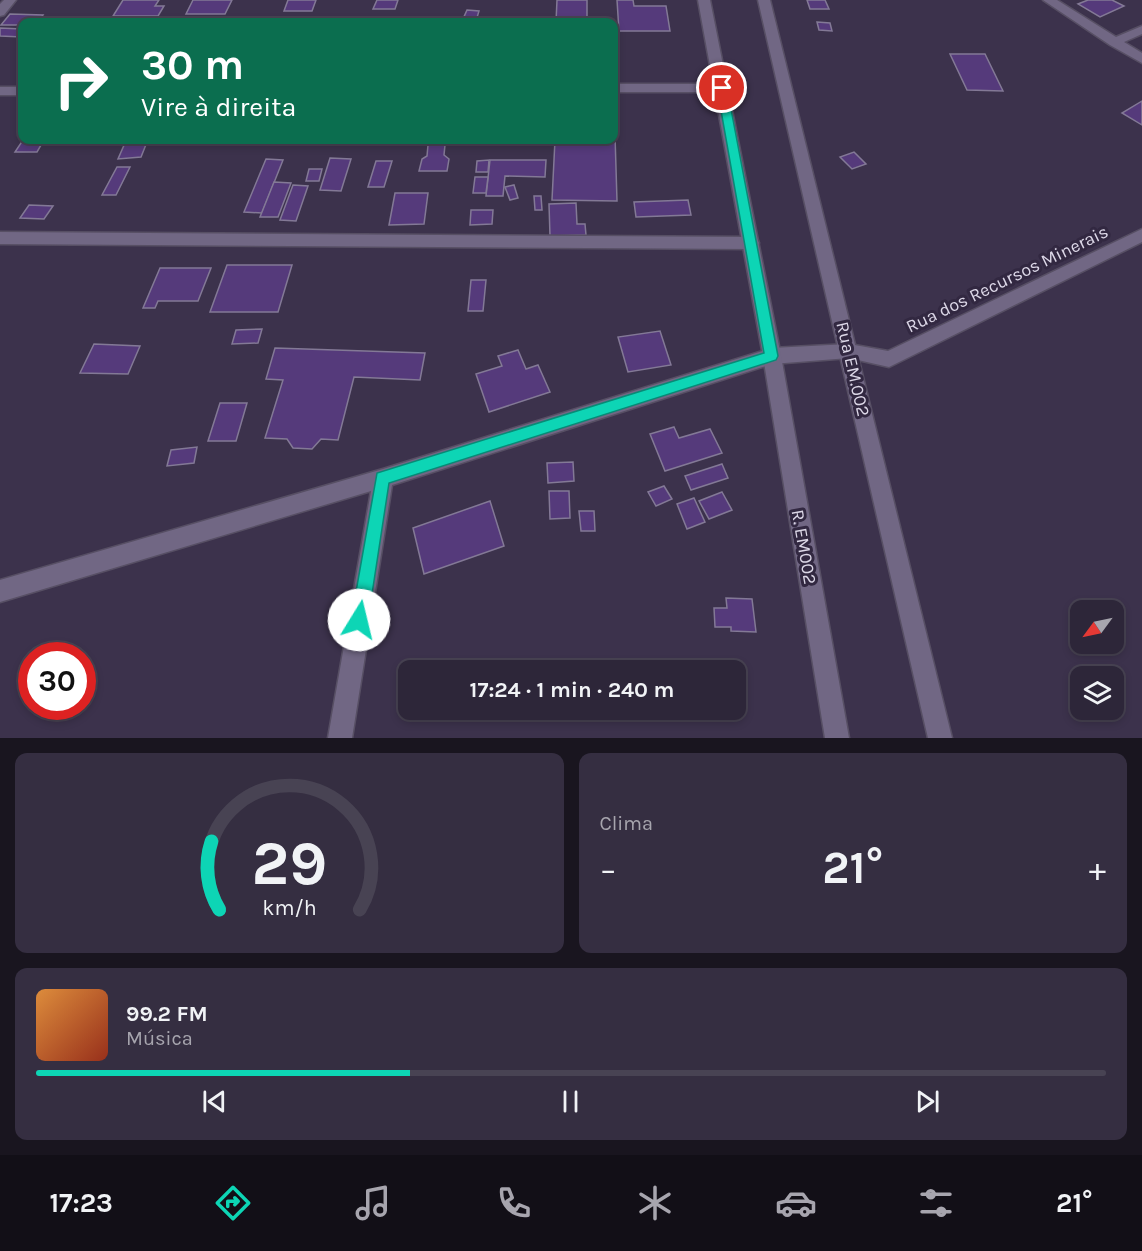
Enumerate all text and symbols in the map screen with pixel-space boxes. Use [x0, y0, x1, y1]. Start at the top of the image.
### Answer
text: 30 m [141, 40, 244, 90]
icon: right [42, 42, 120, 120]
pin [696, 62, 747, 113]
icon: arrive [705, 71, 738, 104]
text: Vire à direita [141, 91, 296, 123]
street label: Rua dos Recursos Minerais [902, 220, 1112, 338]
street label: Rua EM.002 [831, 320, 875, 418]
street label: R. EM002 [787, 508, 821, 586]
position arrow [327, 588, 391, 652]
north arrow [1070, 600, 1124, 654]
map controls [1070, 600, 1124, 720]
speed limit sign: 30 [18, 642, 96, 720]
button: layers [1070, 666, 1124, 720]
text: 17:24 · 1 min · 240 m [470, 677, 674, 703]
text: Clima [600, 812, 653, 835]
text: 29 [251, 827, 327, 900]
text: 21° [822, 842, 883, 894]
text: − [600, 850, 617, 888]
text: + [1089, 850, 1106, 888]
text: km/h [262, 895, 316, 920]
text: 99.2 FM [126, 1001, 208, 1027]
text: Música [126, 1027, 193, 1050]
icon: previous [198, 1085, 231, 1118]
icon: pause [554, 1085, 587, 1118]
icon: next [911, 1085, 944, 1118]
icon: directions [212, 1182, 254, 1224]
icon: music [352, 1182, 394, 1224]
icon: phone [493, 1182, 535, 1224]
icon: climate [634, 1182, 676, 1224]
icon: car [775, 1182, 817, 1224]
icon: filters [915, 1182, 957, 1224]
text: 17:23 [49, 1187, 113, 1219]
text: 21° [1056, 1187, 1093, 1219]

